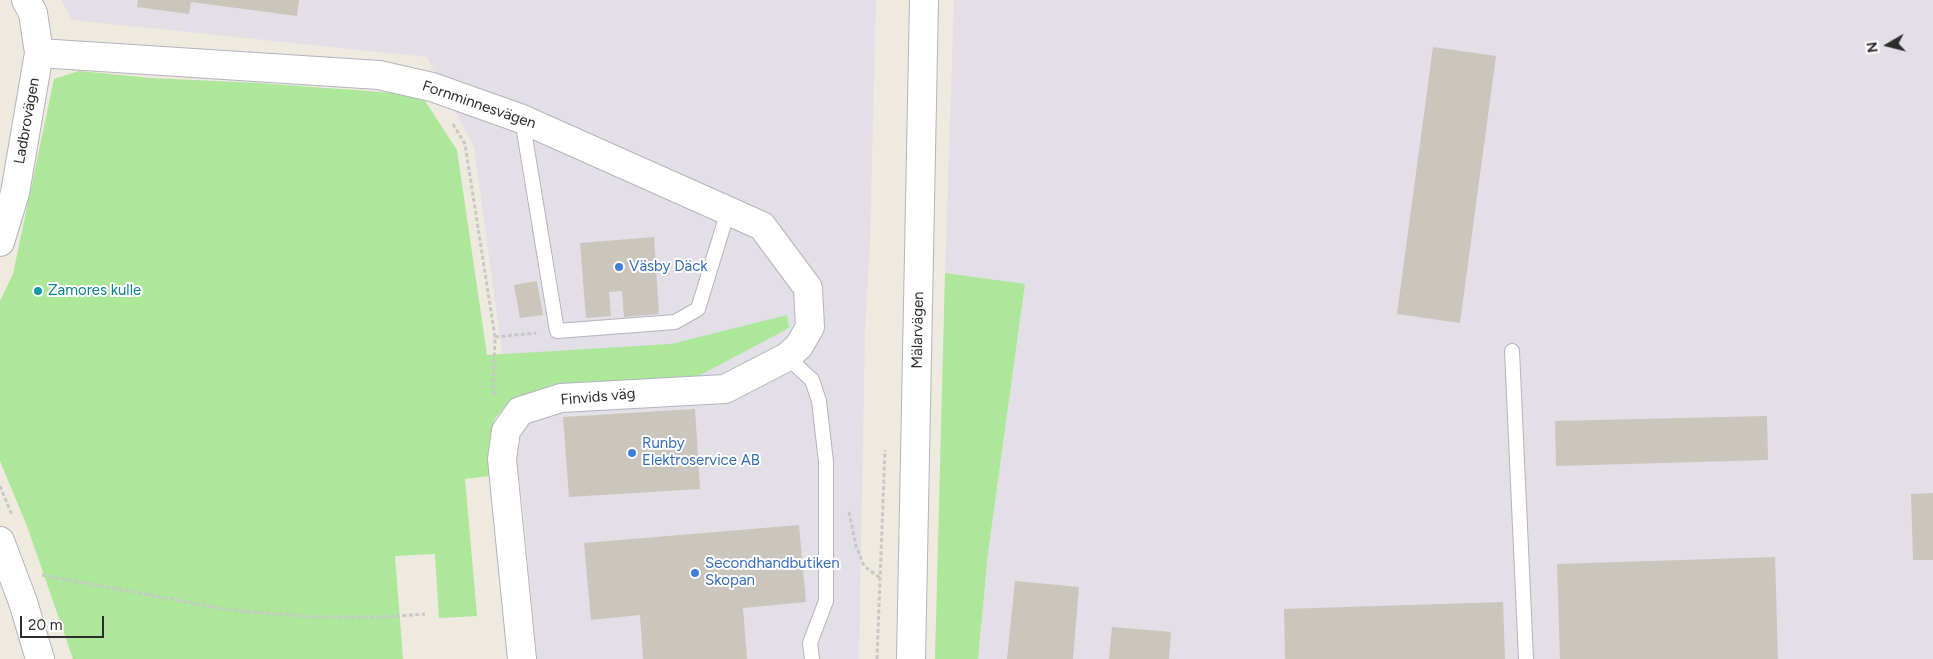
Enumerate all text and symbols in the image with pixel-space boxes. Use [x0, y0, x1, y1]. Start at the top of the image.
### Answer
north arrow [1863, 20, 1913, 70]
text: N [1863, 41, 1882, 54]
street label: Ladbrovägen [11, 76, 43, 166]
street label: Fornminnesvägen [420, 77, 538, 133]
place label: Väsby Däck [629, 258, 708, 276]
marker: Väsby Däck [613, 261, 625, 273]
place label: Zamores kulle [48, 282, 141, 300]
marker: Zamores kulle [32, 285, 44, 297]
street label: Mälarvägen [908, 291, 928, 369]
street label: Finvids väg [560, 385, 636, 409]
place label: Runby Elektroservice AB [642, 435, 760, 470]
marker: Runby Elektroservice AB [626, 447, 638, 459]
place label: Secondhandbutiken Skopan [705, 555, 840, 590]
marker: Secondhandbutiken Skopan [689, 567, 701, 579]
scale bar [22, 606, 106, 638]
text: 20 m [28, 616, 62, 634]

